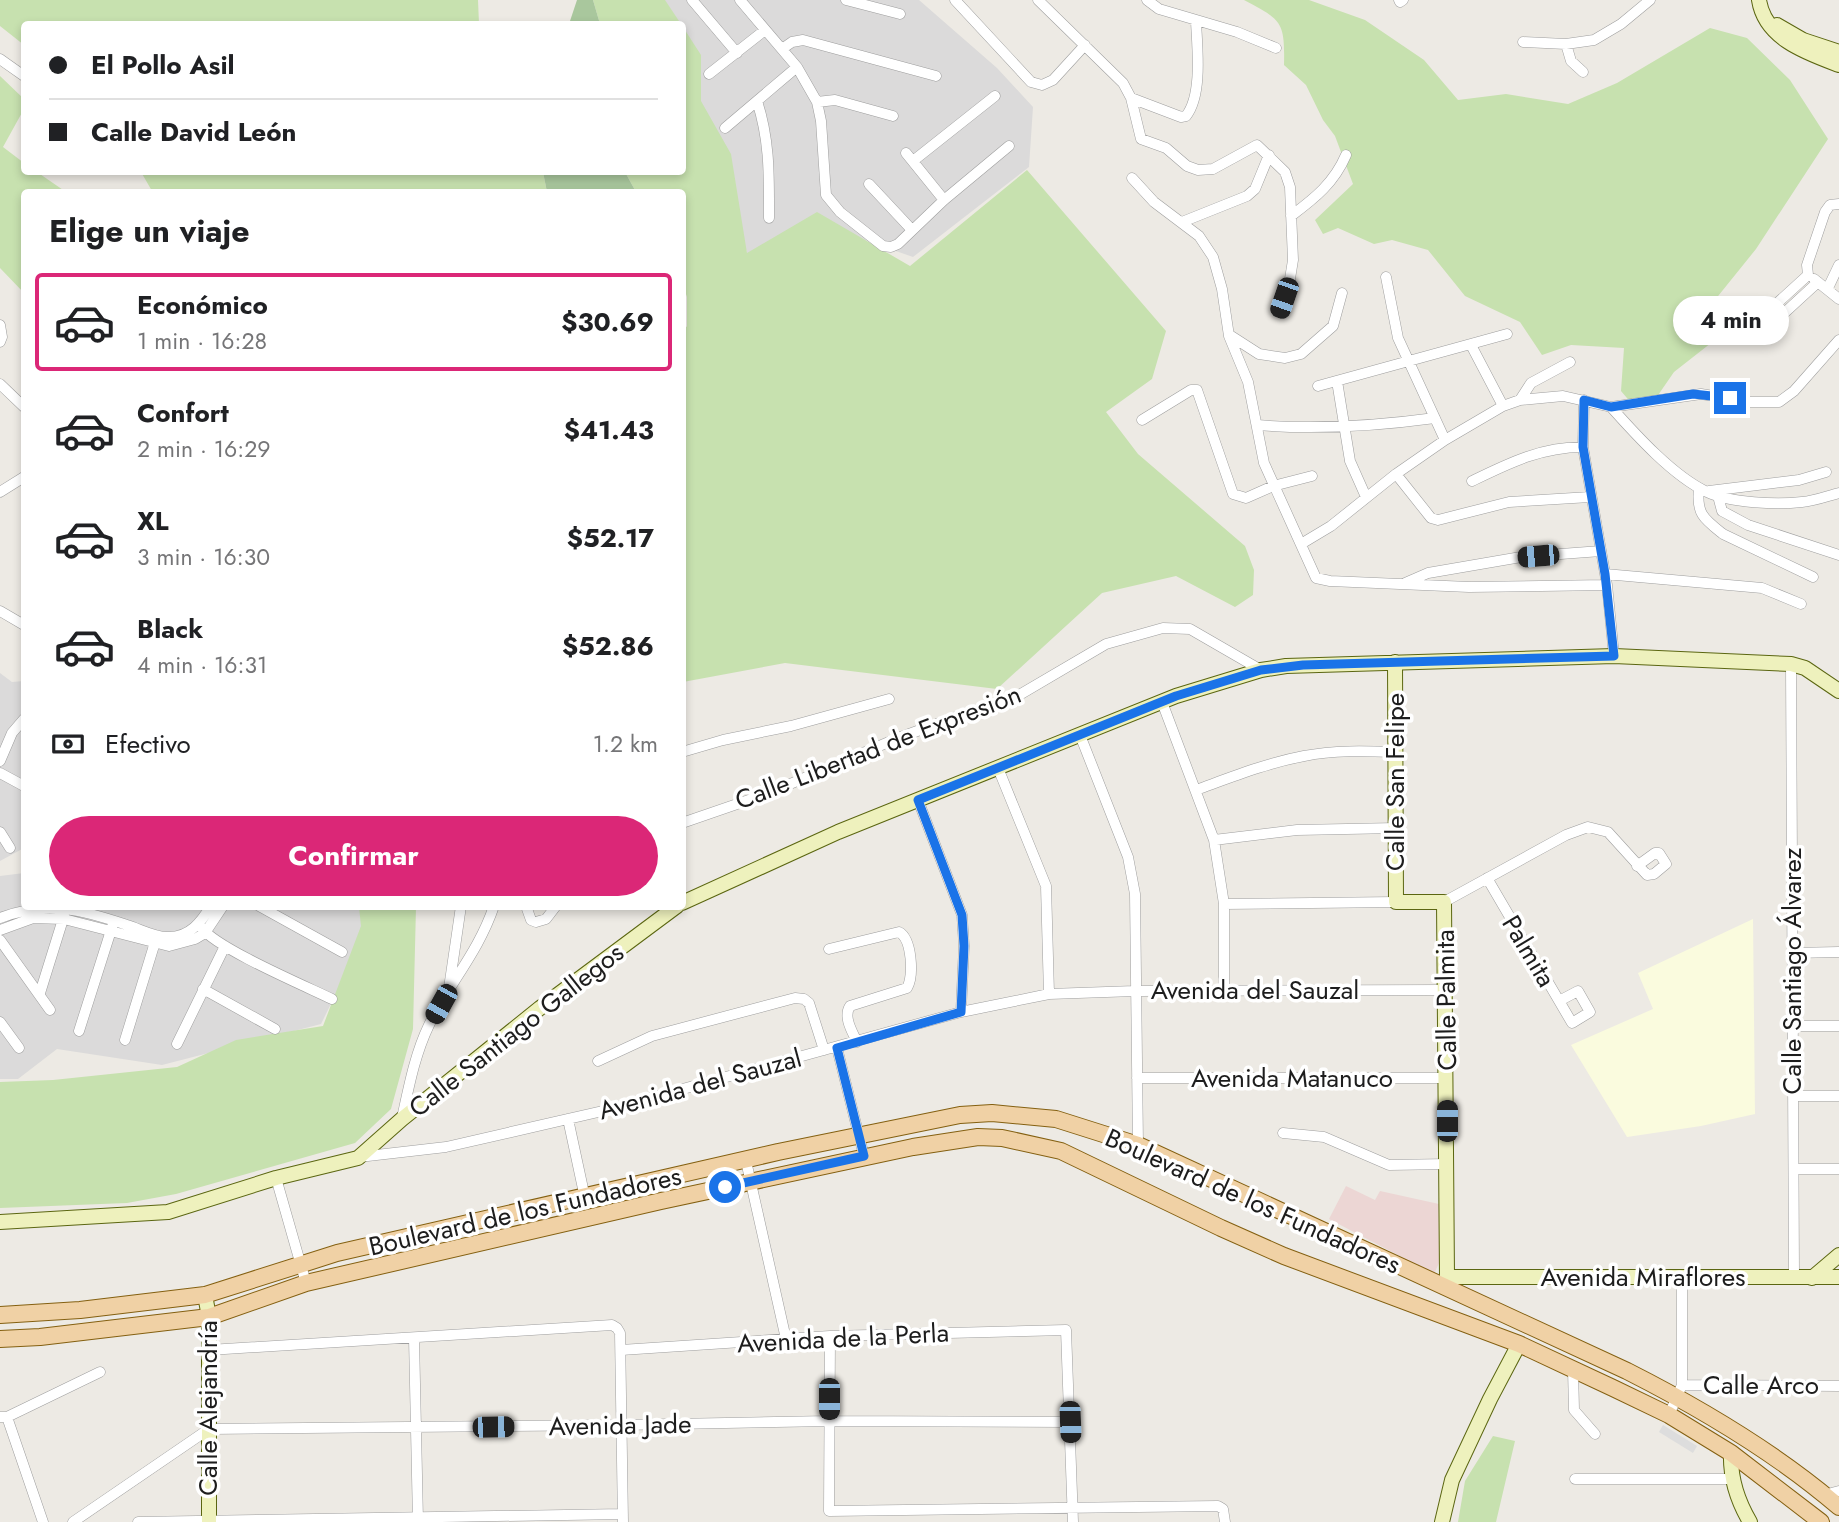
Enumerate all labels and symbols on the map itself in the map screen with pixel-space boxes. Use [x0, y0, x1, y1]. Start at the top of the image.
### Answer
car [1268, 275, 1301, 321]
callout: 4 min [1672, 296, 1788, 346]
route end [1714, 382, 1746, 414]
car [1517, 544, 1560, 568]
street label: Calle Libertad de Expresión [730, 675, 1026, 819]
street label: Calle San Felipe [1376, 693, 1414, 871]
street label: Calle Santiago Álvarez [1773, 848, 1811, 1094]
street label: Palmita [1493, 908, 1565, 994]
street label: Calle Palmita [1426, 929, 1466, 1071]
street label: Calle Santiago Gallegos [400, 934, 632, 1126]
street label: Avenida del Sauzal [1151, 971, 1359, 1009]
car [422, 981, 461, 1027]
street label: Avenida del Sauzal [594, 1039, 806, 1129]
street label: Avenida Matanuco [1191, 1059, 1393, 1097]
car [1437, 1100, 1458, 1142]
street label: Boulevard de los Fundadores [1099, 1119, 1407, 1283]
street label: Boulevard de los Fundadores [365, 1157, 685, 1265]
route start [709, 1171, 741, 1203]
street label: Avenida Miraflores [1540, 1258, 1746, 1296]
street label: Avenida de la Perla [736, 1313, 950, 1363]
street label: Calle Alejandría [189, 1320, 227, 1496]
street label: Calle Arco [1703, 1366, 1819, 1404]
car [819, 1378, 840, 1420]
car [1059, 1401, 1082, 1443]
street label: Avenida Jade [548, 1405, 692, 1445]
car [472, 1416, 515, 1438]

